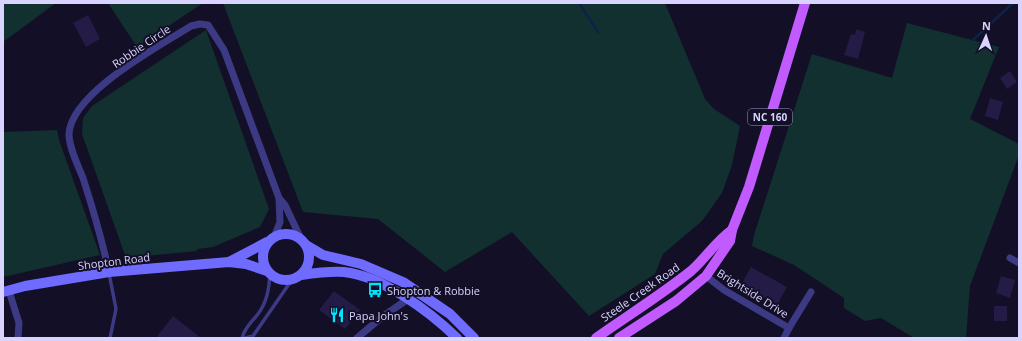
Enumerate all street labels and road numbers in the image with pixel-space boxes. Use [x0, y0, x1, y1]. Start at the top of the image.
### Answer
street label: Robbie Circle [109, 21, 173, 71]
road number: NC 160 [748, 109, 792, 125]
street label: Shopton Road [77, 249, 151, 273]
street label: Steele Creek Road [598, 259, 682, 325]
street label: Brightside Drive [714, 265, 792, 321]

